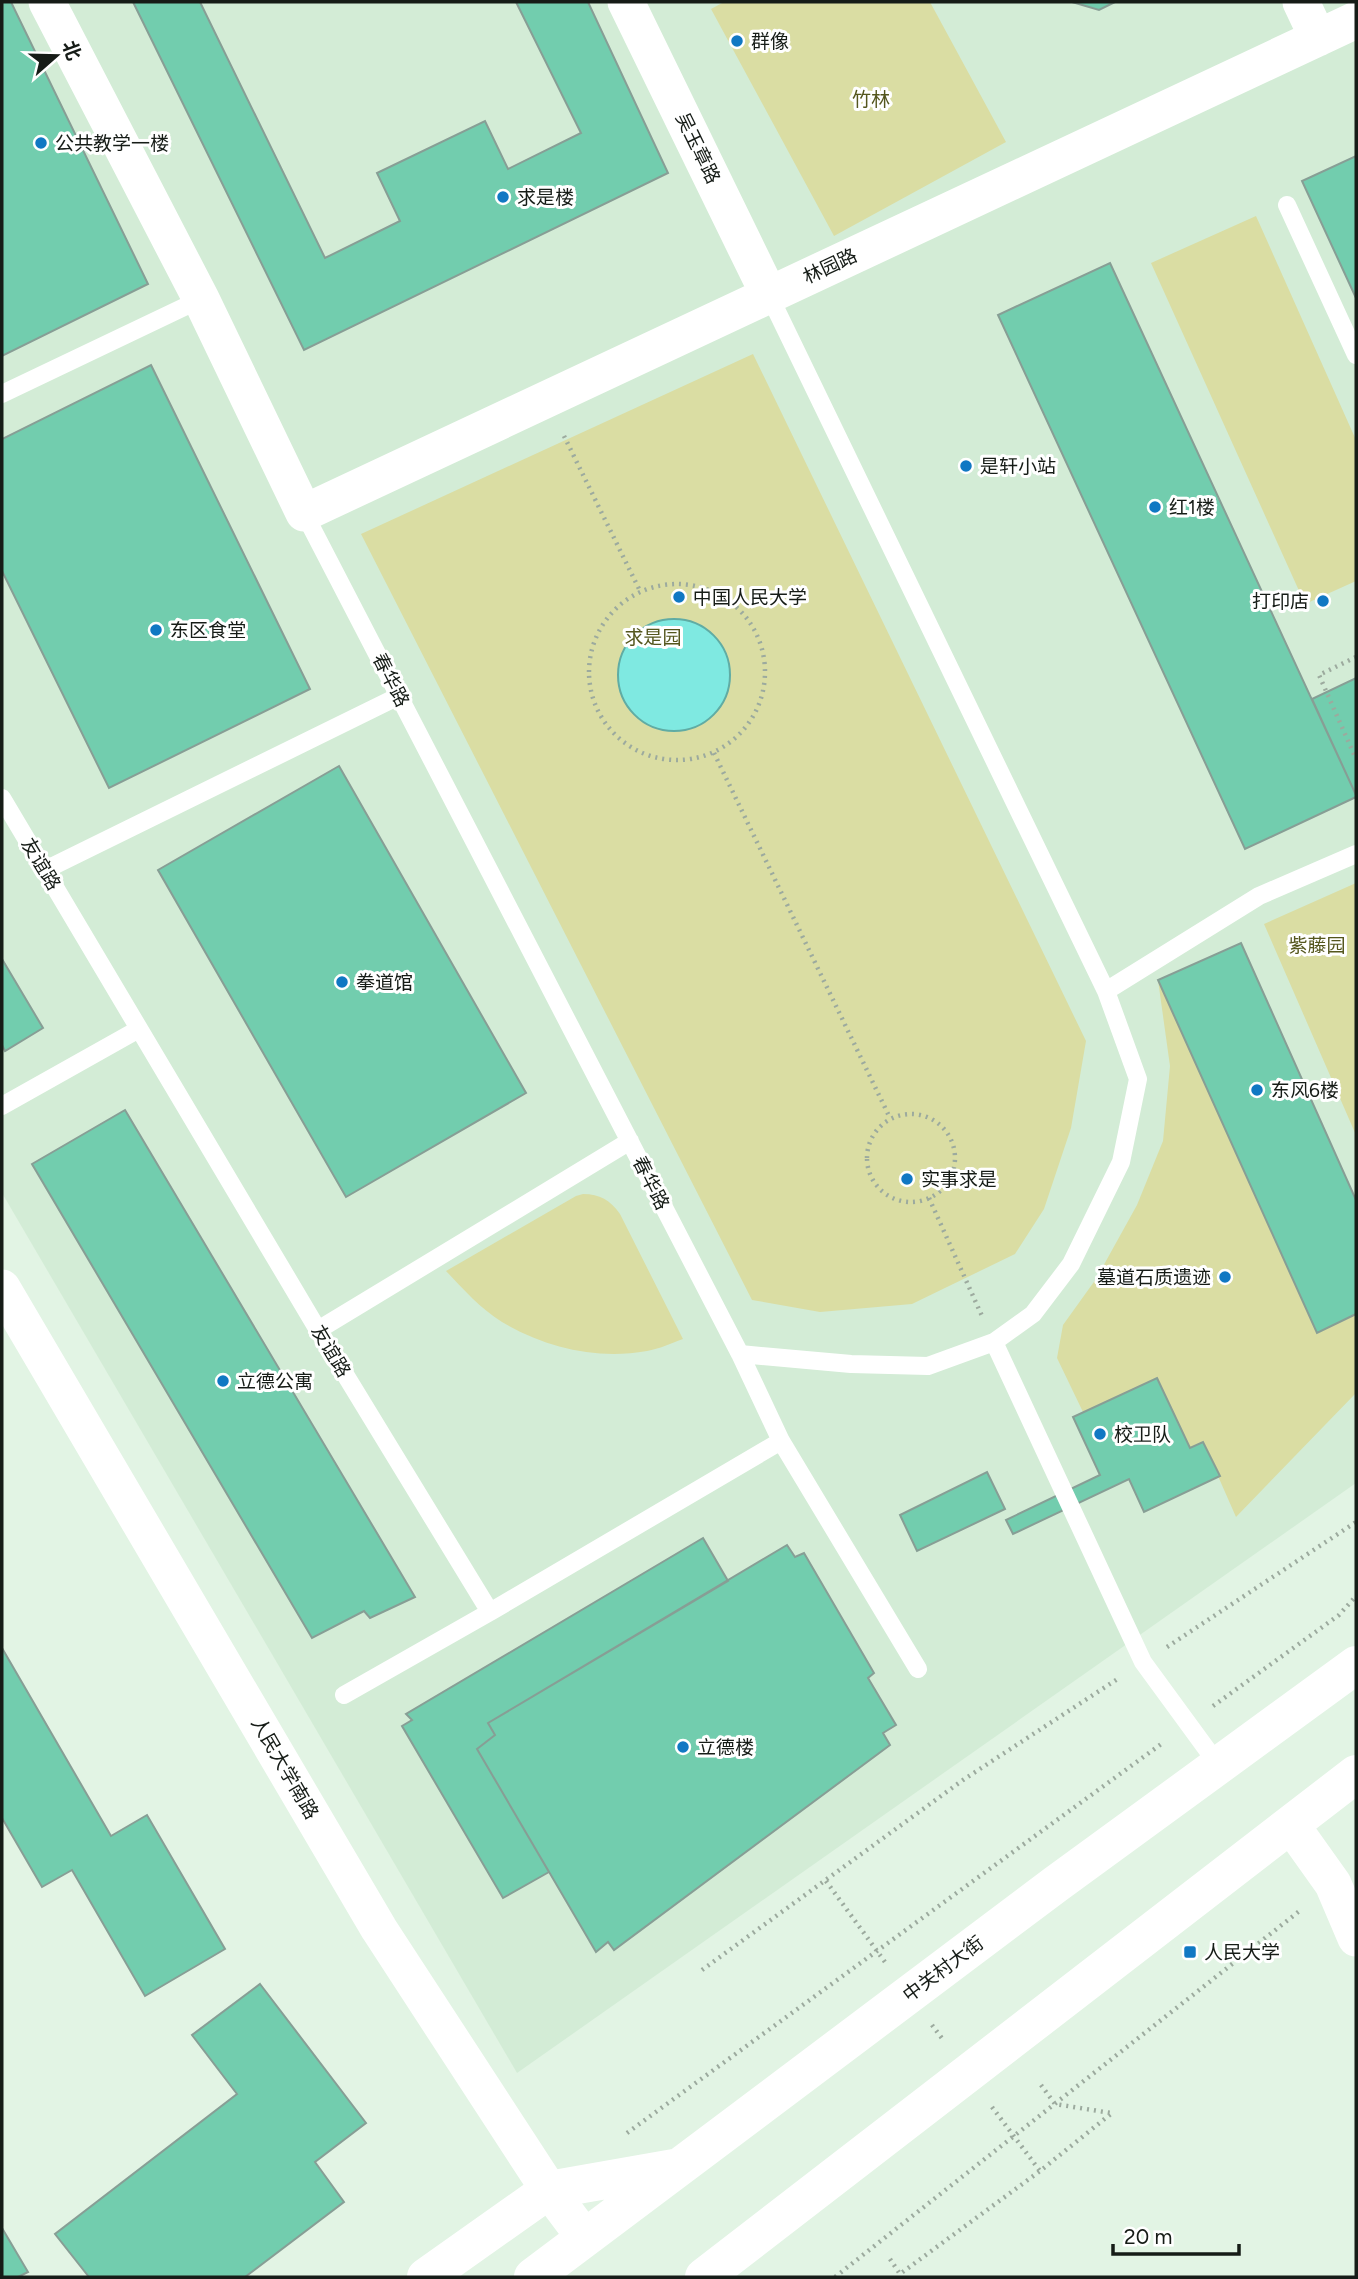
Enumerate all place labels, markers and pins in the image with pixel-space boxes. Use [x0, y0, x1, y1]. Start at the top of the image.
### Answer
place label: 群像 [751, 30, 789, 53]
marker: 群像 [729, 33, 745, 49]
place label: 公共教学一楼 [55, 132, 169, 155]
marker: 公共教学一楼 [33, 135, 49, 151]
place label: 求是楼 [517, 186, 574, 209]
marker: 求是楼 [495, 189, 511, 205]
place label: 是轩小站 [980, 455, 1056, 478]
marker: 是轩小站 [958, 458, 974, 474]
place label: 红1楼 [1169, 496, 1215, 519]
marker: 红1楼 [1147, 499, 1163, 515]
place label: 中国人民大学 [693, 586, 807, 609]
marker: 中国人民大学 [671, 589, 687, 605]
place label: 打印店 [1252, 590, 1309, 613]
marker: 打印店 [1315, 593, 1331, 609]
place label: 东区食堂 [170, 619, 246, 642]
marker: 东区食堂 [148, 622, 164, 638]
place label: 拳道馆 [356, 971, 413, 994]
marker: 拳道馆 [334, 974, 350, 990]
place label: 东风6楼 [1271, 1079, 1339, 1102]
marker: 东风6楼 [1249, 1082, 1265, 1098]
place label: 实事求是 [921, 1168, 997, 1191]
marker: 实事求是 [899, 1171, 915, 1187]
place label: 墓道石质遗迹 [1097, 1266, 1211, 1289]
marker: 墓道石质遗迹 [1217, 1269, 1233, 1285]
place label: 立德公寓 [237, 1370, 313, 1393]
marker: 立德公寓 [215, 1373, 231, 1389]
place label: 校卫队 [1114, 1423, 1171, 1446]
marker: 校卫队 [1092, 1426, 1108, 1442]
place label: 立德楼 [697, 1736, 754, 1759]
marker: 立德楼 [675, 1739, 691, 1755]
place label: 人民大学 [1204, 1941, 1280, 1964]
marker: 人民大学 [1182, 1944, 1198, 1960]

